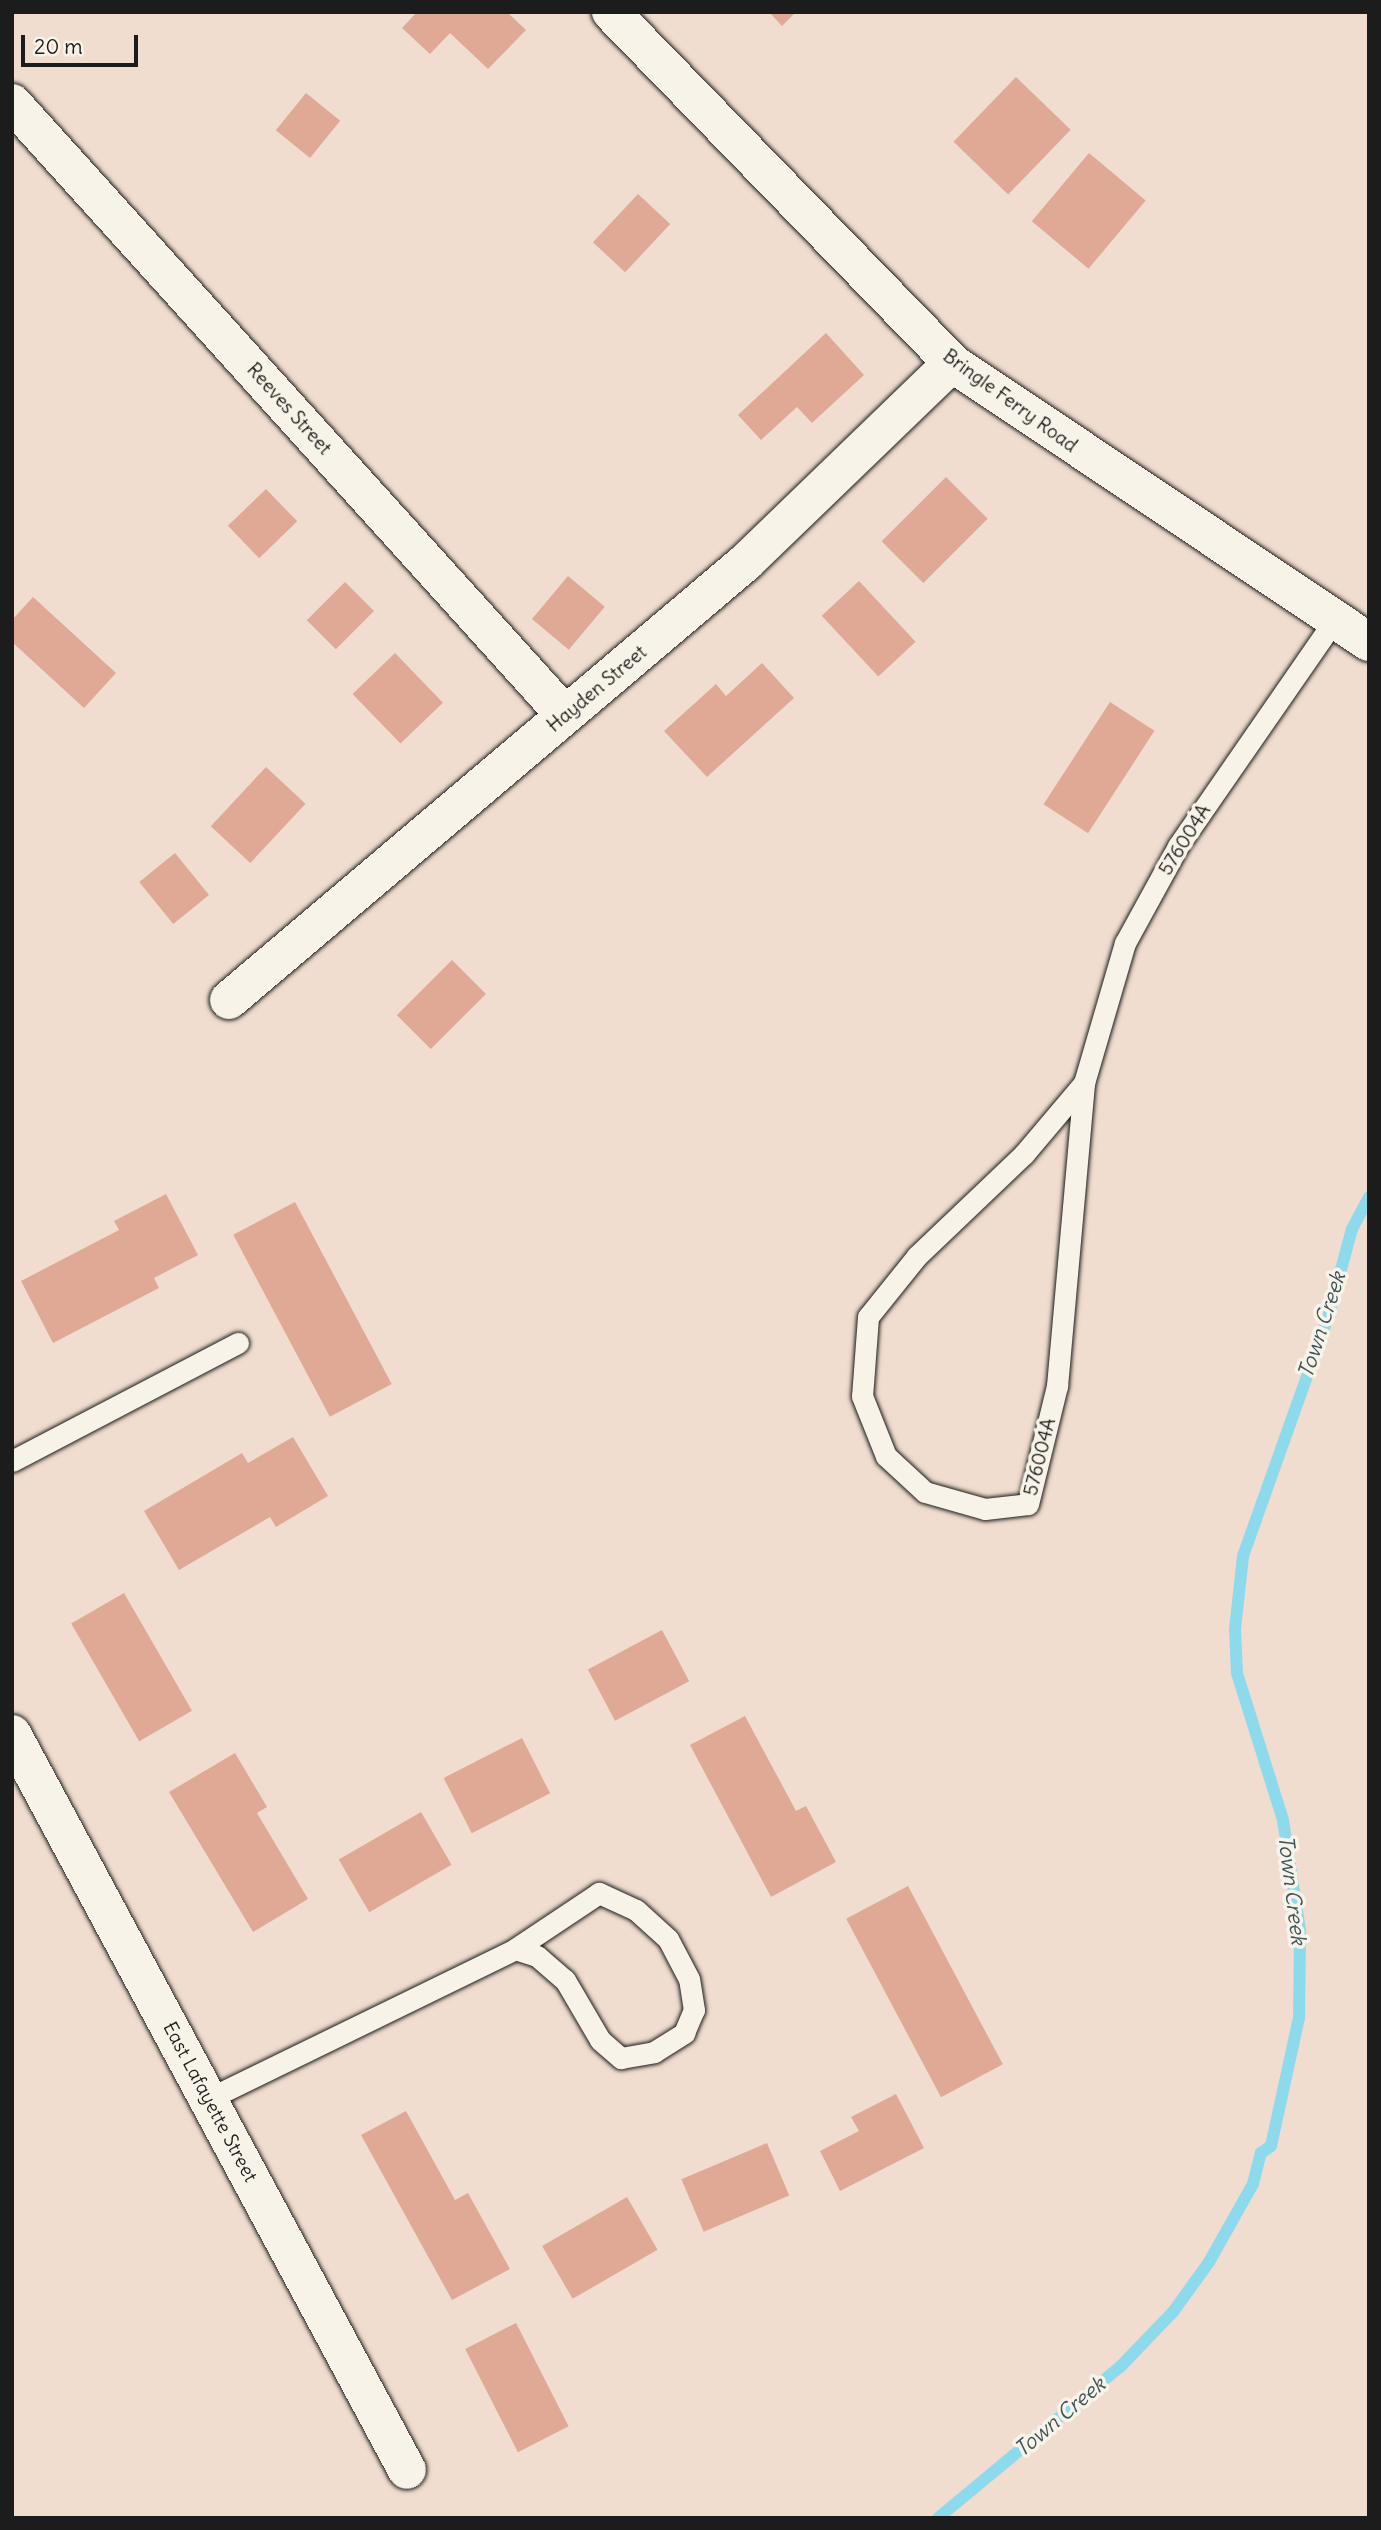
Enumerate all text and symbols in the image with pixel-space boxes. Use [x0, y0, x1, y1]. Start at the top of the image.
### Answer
scale bar [24, 21, 142, 65]
text: 20 m [34, 33, 83, 60]
street label: Bringle Ferry Road [938, 345, 1082, 457]
street label: Reeves Street [242, 358, 336, 460]
street label: Hayden Street [543, 641, 651, 737]
street label: 576004A [1154, 800, 1216, 880]
water label: Town Creek [1293, 1269, 1351, 1381]
street label: 576004A [1019, 1416, 1061, 1498]
water label: Town Creek [1273, 1834, 1311, 1946]
street label: East Lafayette Street [158, 2018, 262, 2186]
water label: Town Creek [1010, 2372, 1110, 2462]

